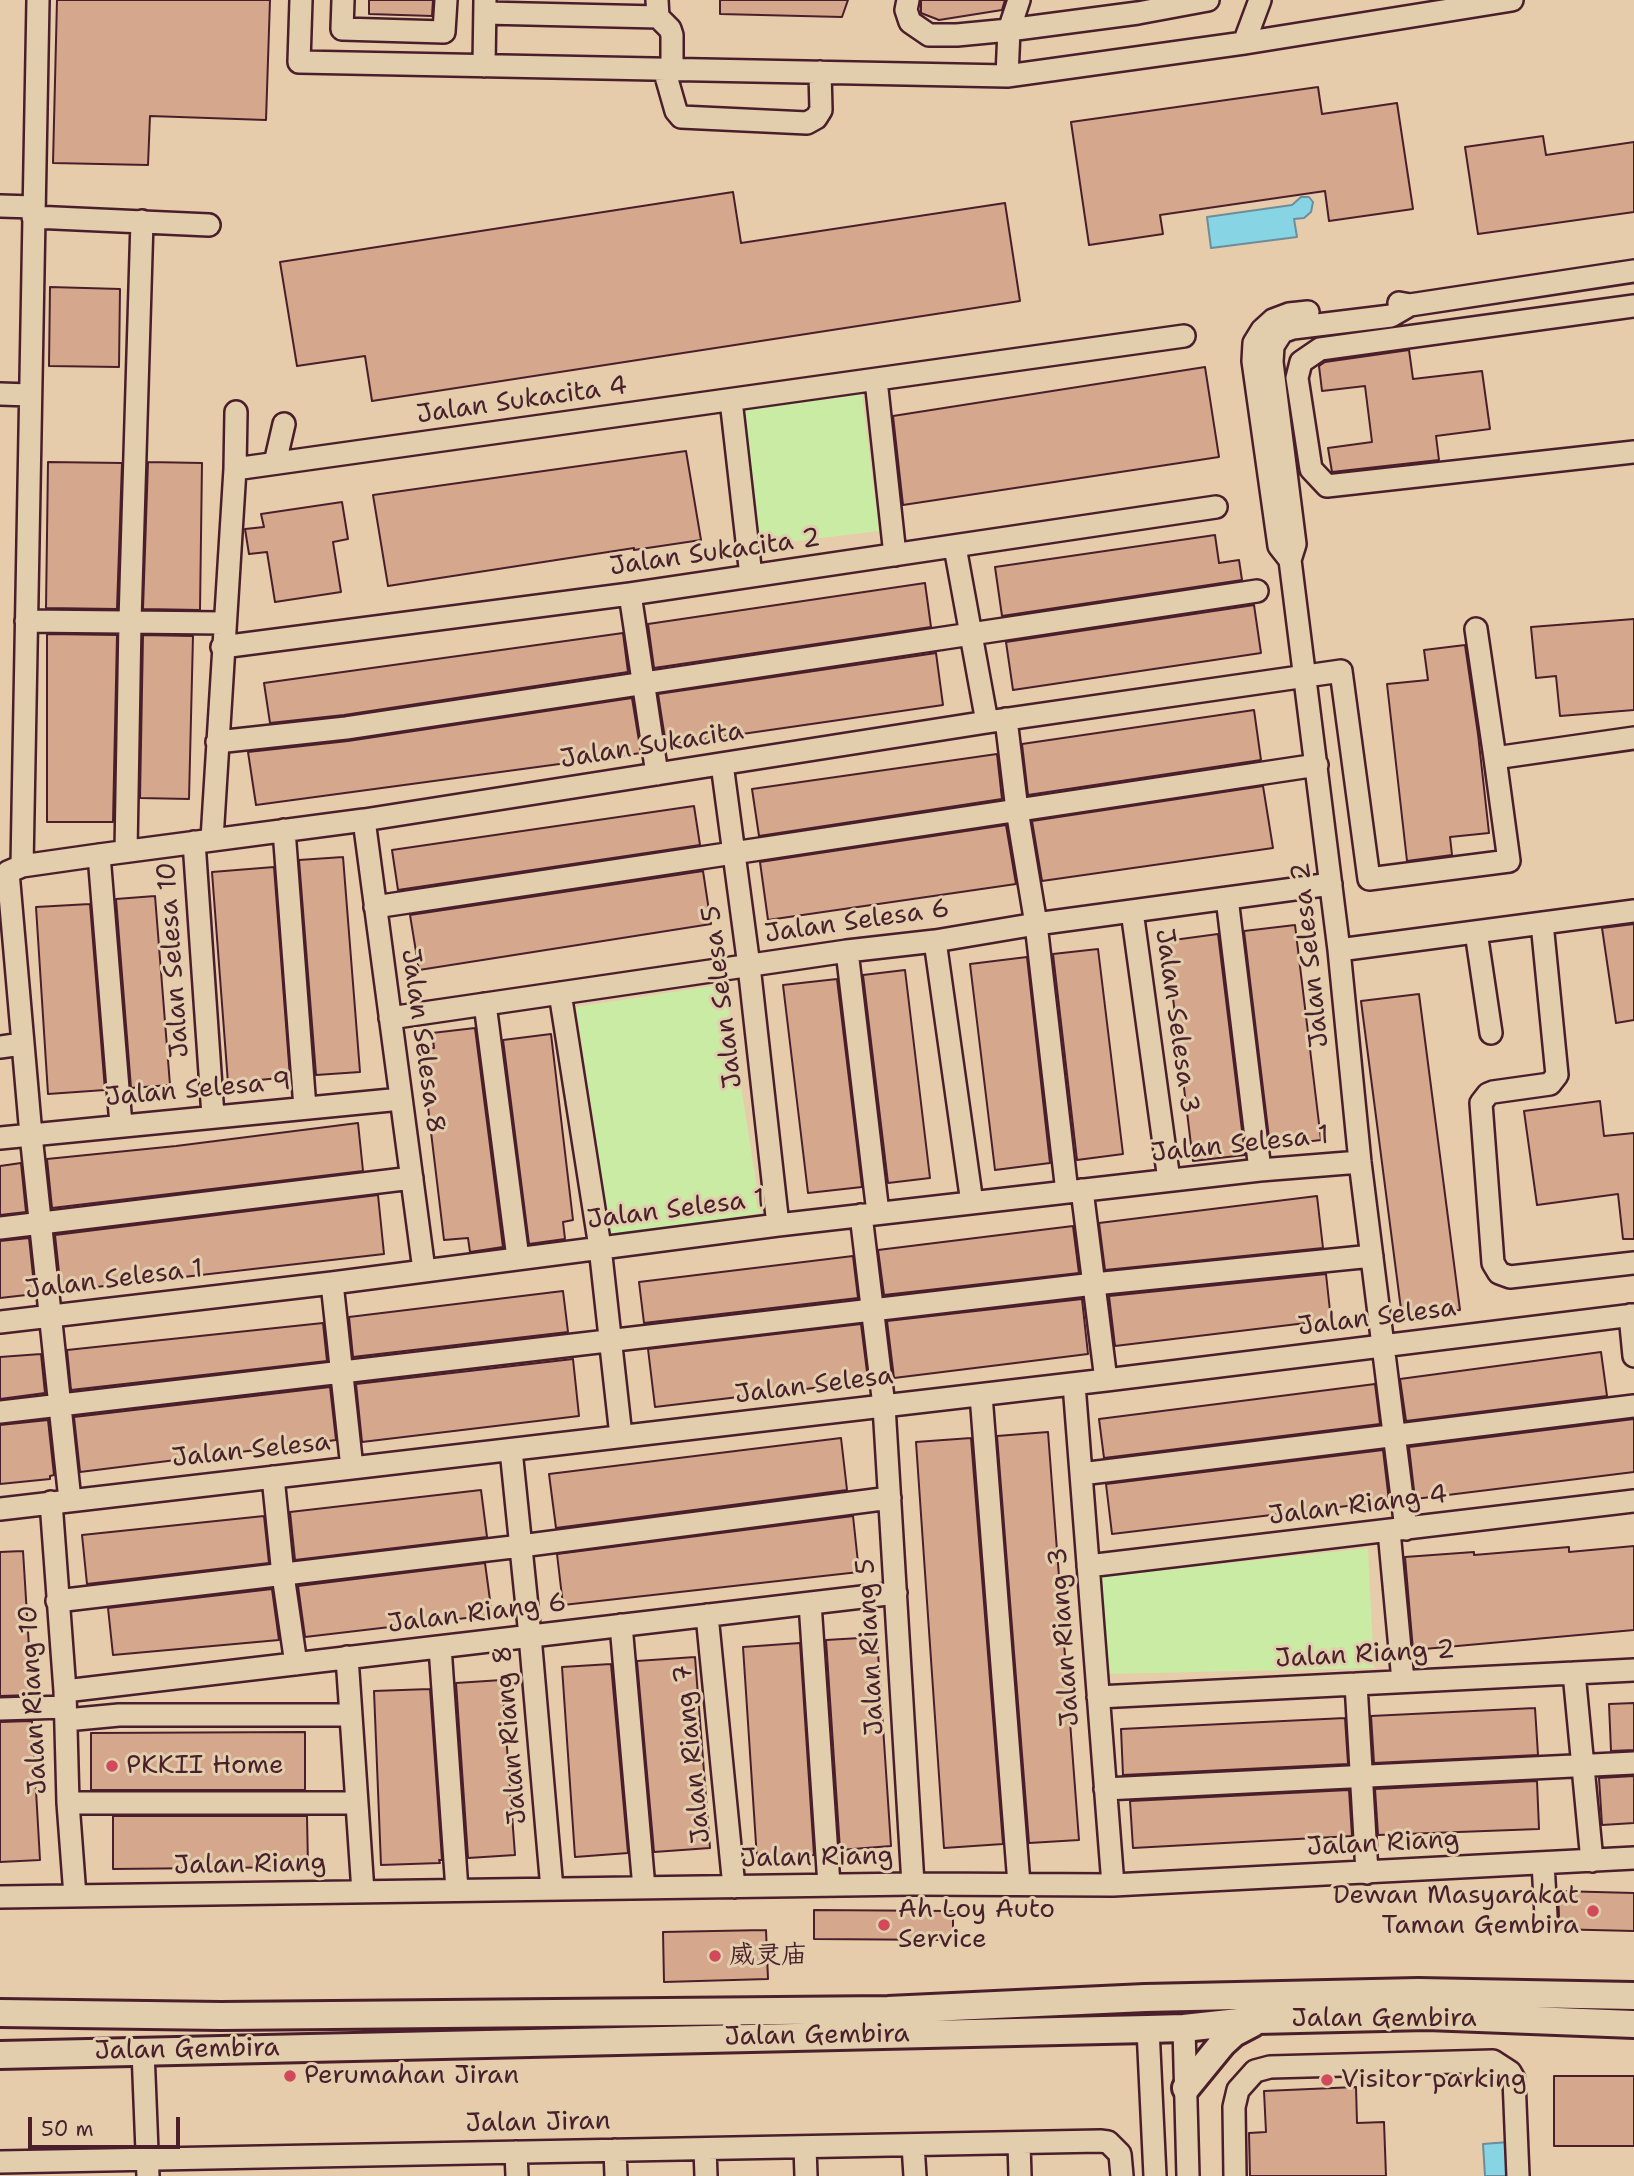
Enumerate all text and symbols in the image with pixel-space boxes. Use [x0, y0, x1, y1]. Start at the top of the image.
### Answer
street label: Jalan Sukacita 4 [415, 371, 629, 431]
street label: Jalan Sukacita 2 [608, 523, 822, 583]
street label: Jalan Sukacita [558, 716, 746, 776]
street label: Jalan Selesa 10 [152, 861, 196, 1059]
street label: Jalan Selesa 2 [1286, 861, 1336, 1049]
street label: Jalan Selesa 6 [763, 894, 951, 950]
street label: Jalan Selesa 5 [696, 904, 750, 1090]
street label: Jalan Selesa 3 [1148, 927, 1204, 1115]
street label: Jalan Selesa 8 [394, 947, 450, 1135]
street label: Jalan Selesa 9 [104, 1066, 292, 1114]
street label: Jalan Selesa 1 [1149, 1120, 1331, 1170]
street label: Jalan Selesa 1 [585, 1184, 767, 1236]
street label: Jalan Selesa 1 [23, 1254, 205, 1306]
street label: Jalan Selesa [1296, 1293, 1458, 1343]
street label: Jalan Selesa [733, 1361, 895, 1411]
street label: Jalan Selesa [170, 1427, 332, 1475]
street label: Jalan Riang 4 [1267, 1480, 1449, 1532]
street label: Jalan Riang 3 [1043, 1546, 1087, 1728]
street label: Jalan Riang 5 [851, 1558, 891, 1736]
street label: Jalan Riang 6 [386, 1588, 568, 1640]
street label: Jalan Riang 10 [13, 1604, 55, 1796]
street label: Jalan Riang 2 [1274, 1635, 1456, 1675]
street label: Jalan Riang 8 [488, 1644, 534, 1826]
street label: Jalan Riang 7 [668, 1663, 718, 1845]
place label: PKKII Home [126, 1750, 284, 1782]
marker: PKKII Home [104, 1758, 120, 1774]
street label: Jalan Riang [1306, 1824, 1460, 1864]
street label: Jalan Riang [740, 1841, 894, 1875]
street label: Jalan Riang [173, 1848, 327, 1882]
place label: Dewan Masyarakat Taman Gembira [1333, 1880, 1579, 1941]
place label: Ah Loy Auto Service [898, 1894, 1055, 1955]
marker: Dewan Masyarakat Taman Gembira [1585, 1903, 1601, 1919]
marker: Ah Loy Auto Service [876, 1917, 892, 1933]
place label: 威灵庙 [729, 1940, 807, 1972]
marker: 威灵庙 [707, 1948, 723, 1964]
street label: Jalan Gembira [1291, 2003, 1477, 2035]
street label: Jalan Gembira [724, 2019, 910, 2053]
street label: Jalan Gembira [94, 2033, 280, 2067]
place label: Perumahan Jiran [304, 2060, 519, 2092]
place label: Visitor parking [1341, 2064, 1527, 2096]
marker: Perumahan Jiran [282, 2068, 298, 2084]
marker: Visitor parking [1319, 2072, 1335, 2088]
scale bar [32, 2102, 184, 2146]
street label: Jalan Jiran [465, 2106, 611, 2140]
text: 50 m [41, 2115, 94, 2143]

